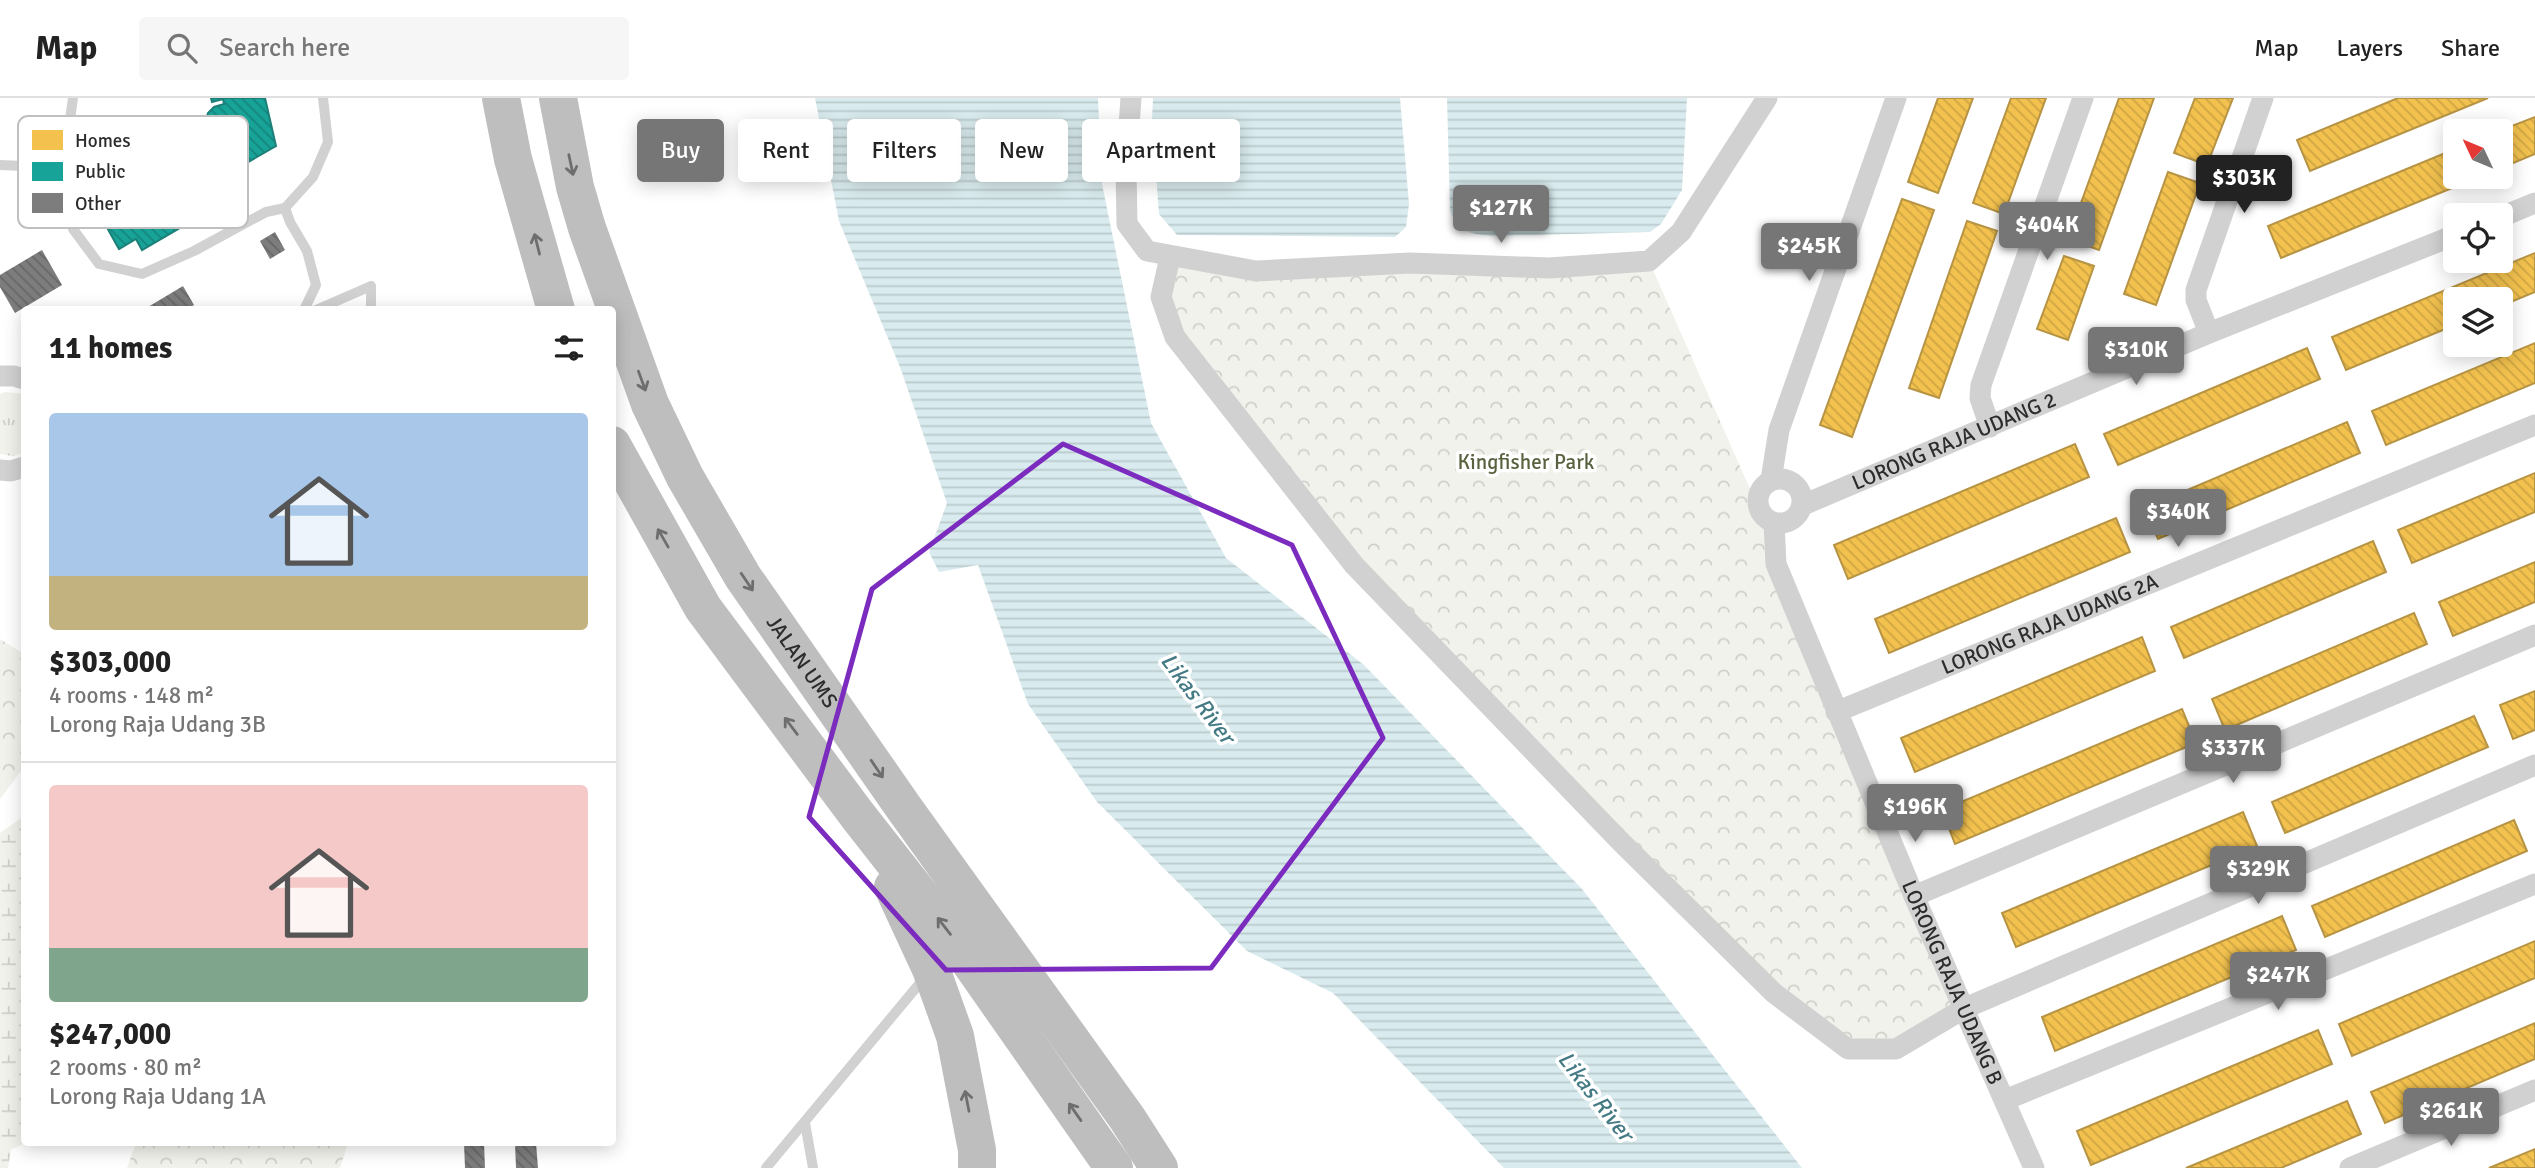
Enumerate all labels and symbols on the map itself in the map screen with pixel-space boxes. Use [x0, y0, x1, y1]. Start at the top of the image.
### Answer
legend [18, 116, 248, 228]
north arrow [2443, 119, 2513, 189]
text: Homes [75, 129, 131, 153]
one-way arrow [564, 153, 578, 176]
pin: $303K [2195, 156, 2293, 215]
text: Public [75, 160, 126, 184]
pin: $127K [1452, 186, 1550, 245]
text: Other [75, 192, 121, 216]
pin: $404K [1998, 202, 2096, 262]
pin: $245K [1760, 223, 1858, 283]
one-way arrow [530, 234, 543, 256]
pin: $310K [2087, 328, 2185, 387]
one-way arrow [636, 369, 649, 391]
street label: LORONG RAJA UDANG 2 [1848, 386, 2060, 496]
park label: Kingfisher Park [1458, 449, 1595, 475]
pin: $340K [2129, 490, 2227, 549]
one-way arrow [656, 528, 669, 549]
street label: LORONG RAJA UDANG 2A [1937, 568, 2162, 680]
one-way arrow [740, 572, 754, 591]
street label: JALAN UMS [761, 610, 843, 713]
water label: Likas River [1154, 647, 1243, 752]
one-way arrow [784, 716, 799, 735]
pin: $337K [2184, 726, 2282, 785]
one-way arrow [870, 758, 884, 778]
pin: $196K [1866, 784, 1964, 844]
pin: $329K [2209, 846, 2307, 906]
street label: LORONG RAJA UDANG B [1896, 876, 2009, 1089]
one-way arrow [936, 917, 951, 936]
pin: $247K [2229, 953, 2327, 1012]
water label: Likas River [1552, 1046, 1642, 1150]
pin: $261K [2402, 1088, 2500, 1148]
one-way arrow [960, 1090, 974, 1113]
one-way arrow [1068, 1103, 1082, 1122]

